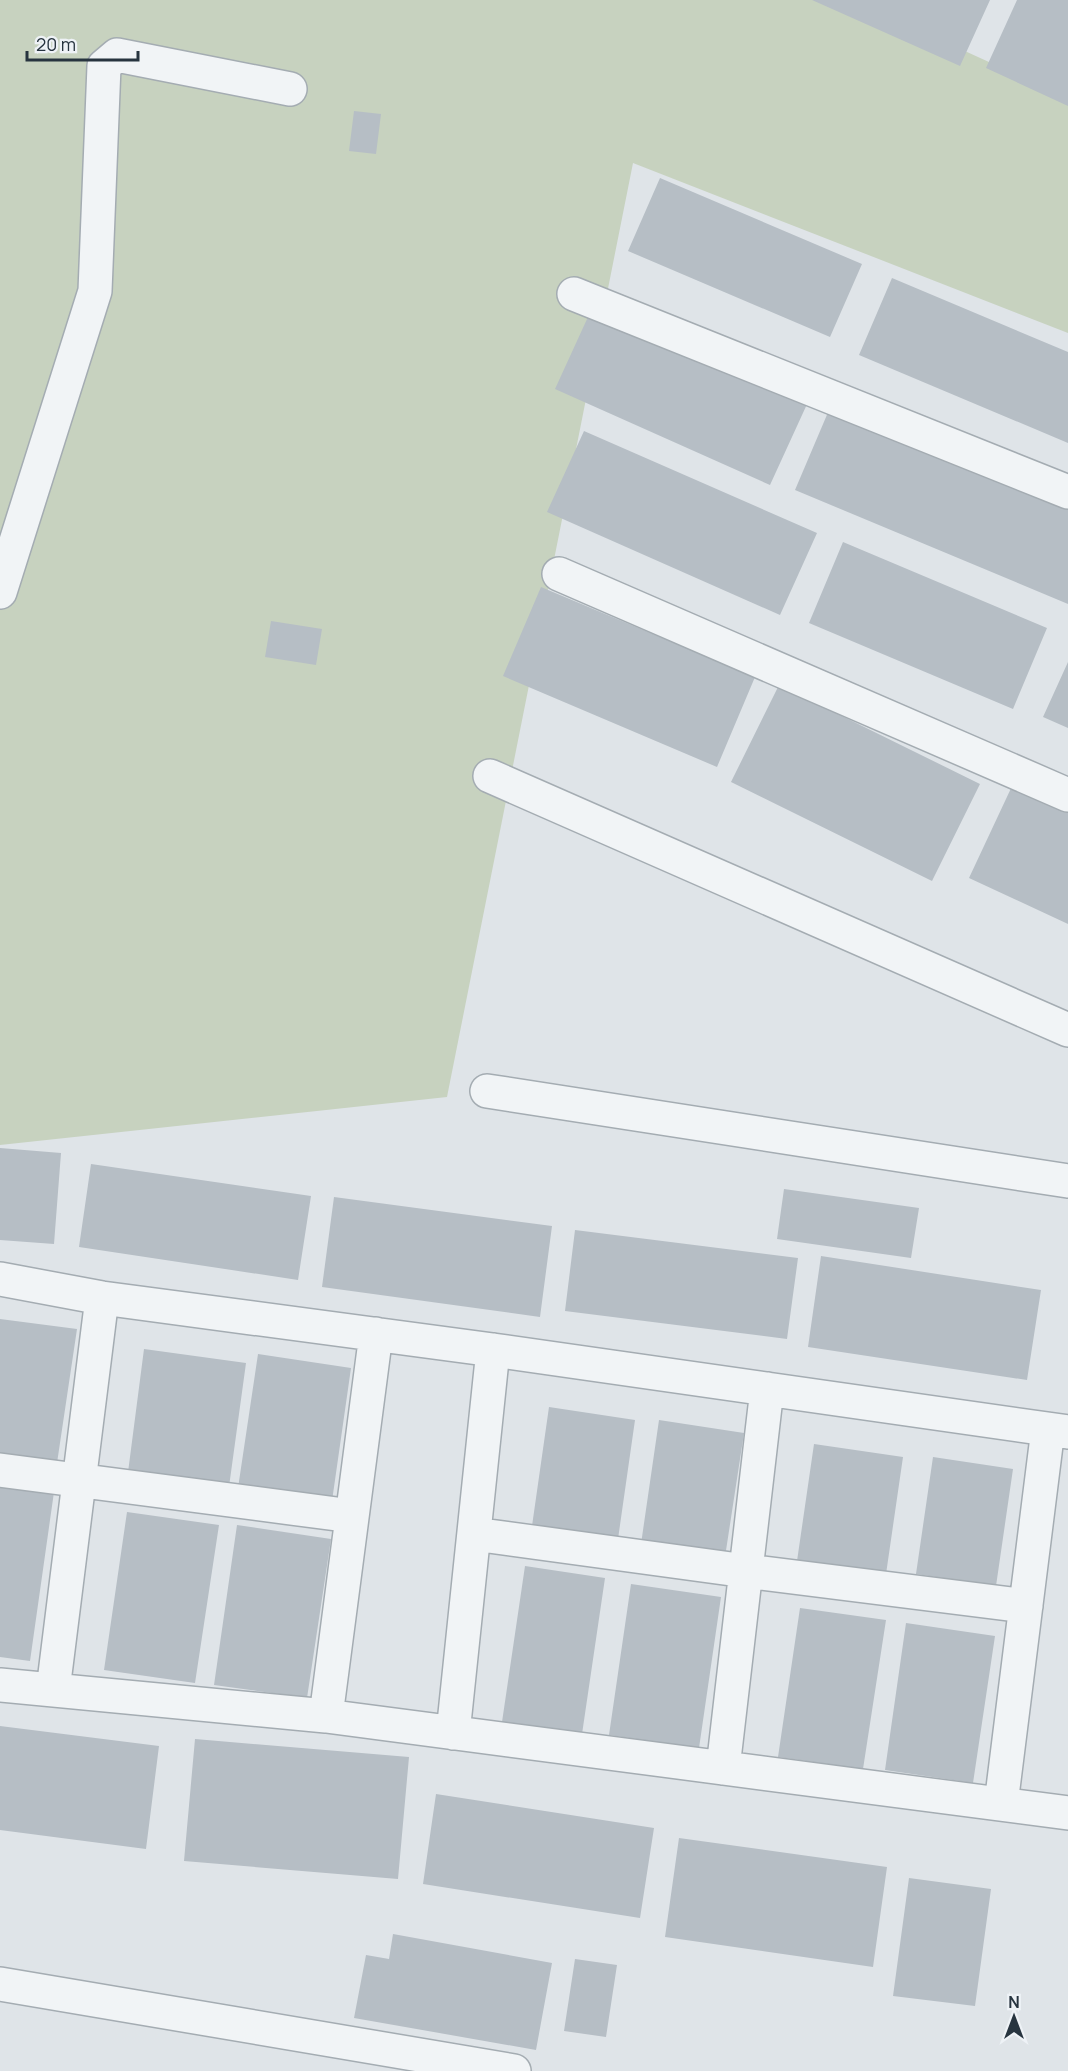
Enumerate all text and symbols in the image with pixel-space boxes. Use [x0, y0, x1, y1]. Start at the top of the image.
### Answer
scale bar [27, 24, 138, 62]
text: 20 m [36, 32, 76, 56]
north arrow [984, 1987, 1044, 2047]
text: N [1008, 1991, 1020, 2013]

